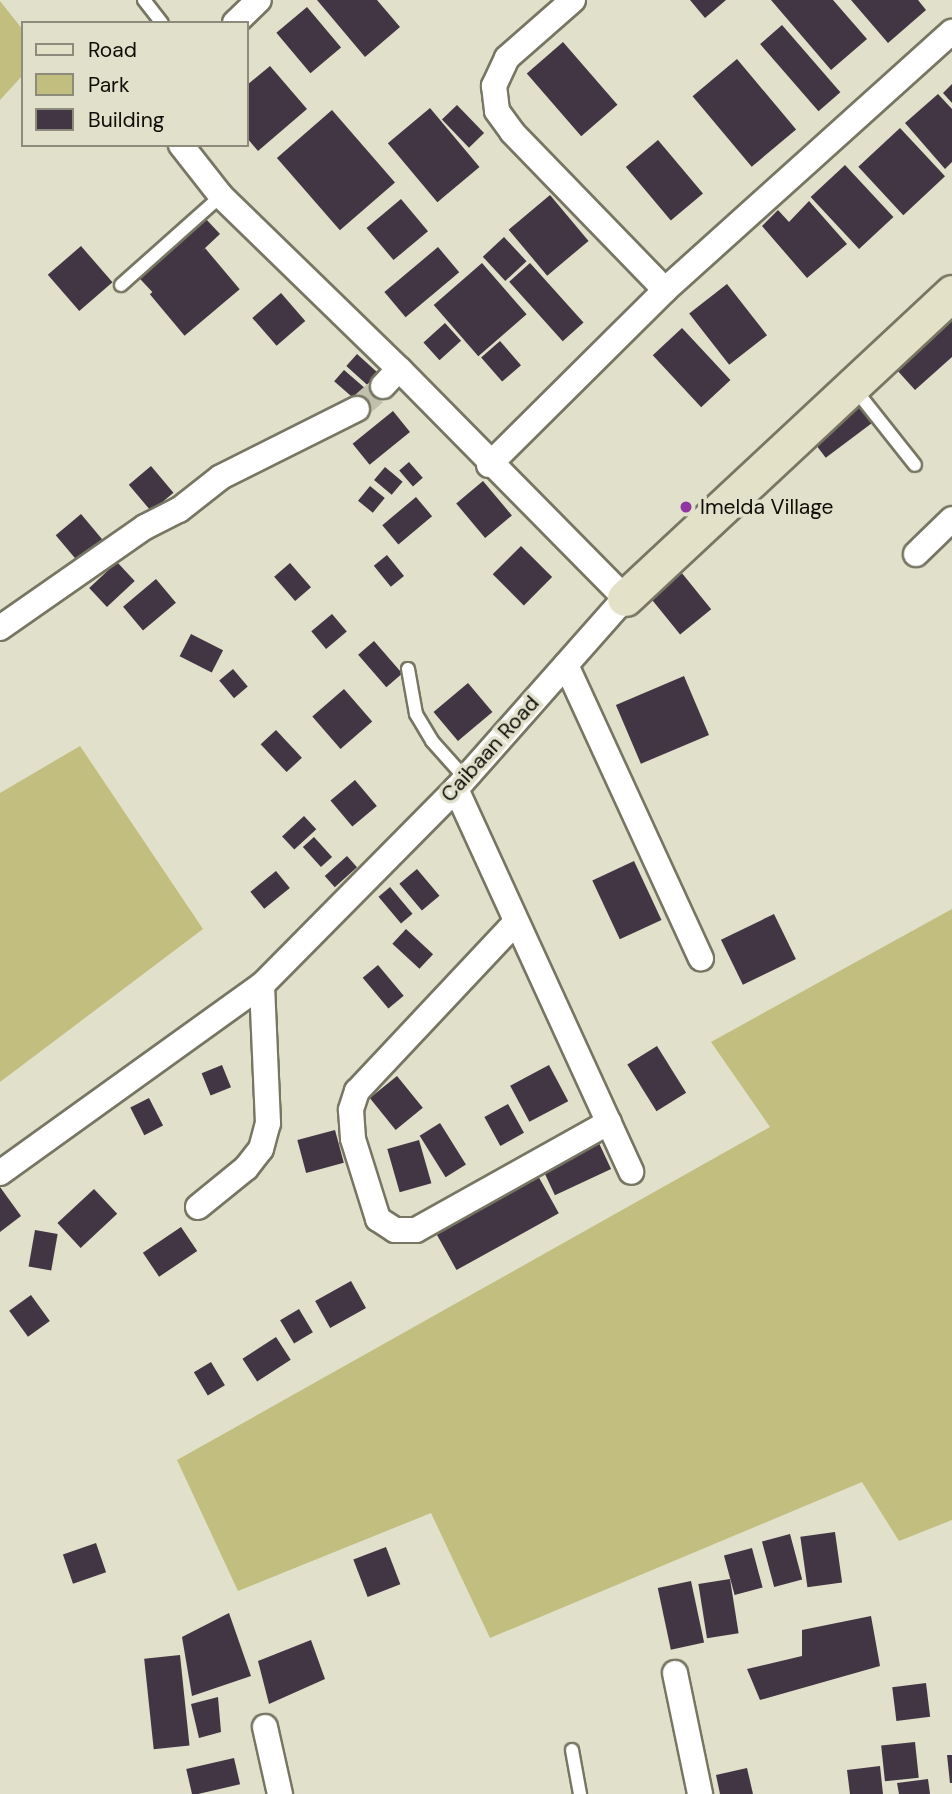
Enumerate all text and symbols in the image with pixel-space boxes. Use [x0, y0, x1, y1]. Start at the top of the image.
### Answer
legend [21, 21, 248, 147]
text: Road [88, 36, 137, 64]
text: Park [88, 71, 129, 99]
text: Building [88, 106, 164, 134]
place label: Imelda Village [700, 494, 834, 520]
marker: Imelda Village [678, 499, 694, 515]
street label: Caibaan Road [436, 691, 544, 807]

